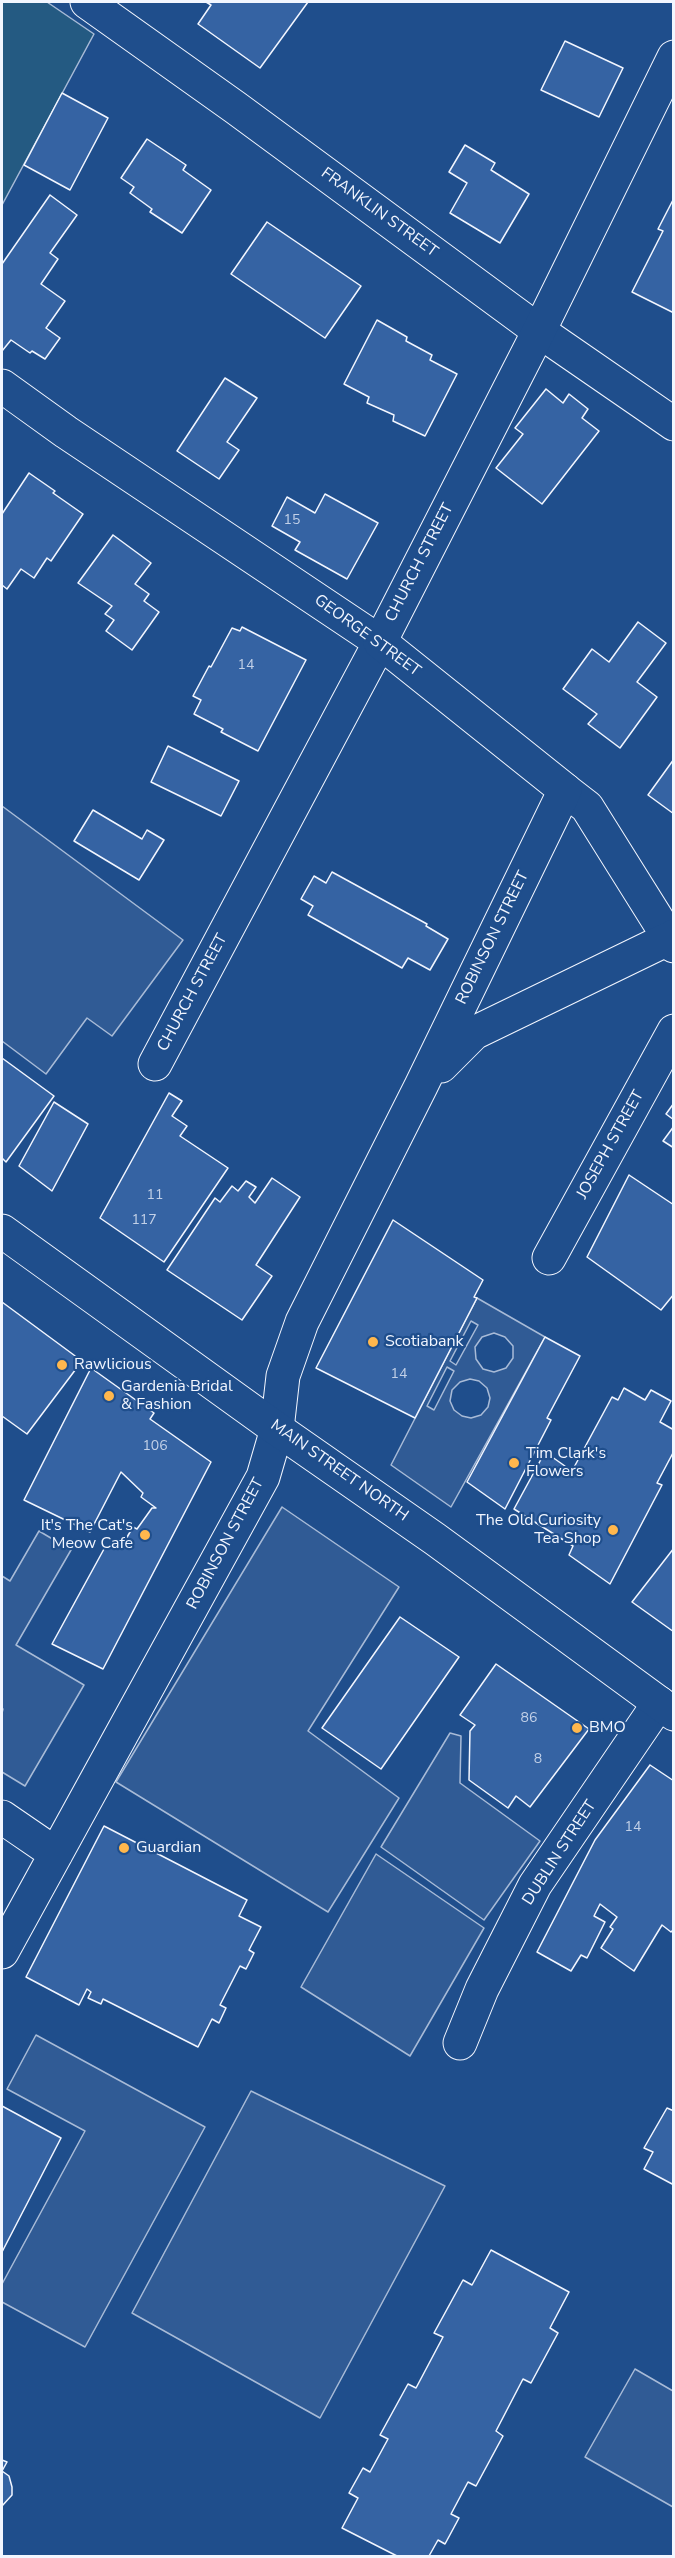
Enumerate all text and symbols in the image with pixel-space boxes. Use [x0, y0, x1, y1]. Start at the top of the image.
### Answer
street label: FRANKLIN STREET [317, 164, 441, 262]
street label: CHURCH STREET [382, 501, 458, 625]
house number: 15 [284, 513, 300, 529]
street label: GEORGE STREET [310, 591, 424, 681]
house number: 14 [238, 658, 254, 674]
street label: ROBINSON STREET [452, 868, 534, 1008]
street label: CHURCH STREET [154, 931, 232, 1055]
street label: JOSEPH STREET [573, 1087, 649, 1203]
house number: 11 [147, 1188, 163, 1204]
house number: 117 [131, 1213, 157, 1229]
place label: Scotiabank [385, 1332, 464, 1352]
marker: Scotiabank [366, 1335, 380, 1349]
place label: Rawlicious [74, 1355, 152, 1375]
marker: Rawlicious [55, 1358, 69, 1372]
house number: 14 [391, 1367, 407, 1383]
place label: Gardenia Bridal & Fashion [121, 1377, 233, 1415]
marker: Gardenia Bridal & Fashion [102, 1389, 116, 1403]
street label: MAIN STREET NORTH [266, 1416, 412, 1526]
house number: 106 [142, 1439, 168, 1455]
place label: Tim Clark's Flowers [526, 1444, 606, 1482]
marker: Tim Clark's Flowers [507, 1456, 521, 1470]
street label: ROBINSON STREET [183, 1475, 269, 1613]
place label: The Old Curiosity Tea Shop [476, 1511, 601, 1549]
place label: It's The Cat's Meow Cafe [41, 1516, 133, 1554]
marker: The Old Curiosity Tea Shop [606, 1523, 620, 1537]
marker: It's The Cat's Meow Cafe [138, 1528, 152, 1542]
house number: 86 [521, 1711, 537, 1727]
place label: BMO [589, 1718, 626, 1738]
marker: BMO [570, 1721, 584, 1735]
house number: 8 [534, 1752, 542, 1768]
street label: DUBLIN STREET [519, 1797, 601, 1909]
house number: 14 [625, 1820, 641, 1836]
place label: Guardian [136, 1838, 201, 1858]
marker: Guardian [117, 1841, 131, 1855]

